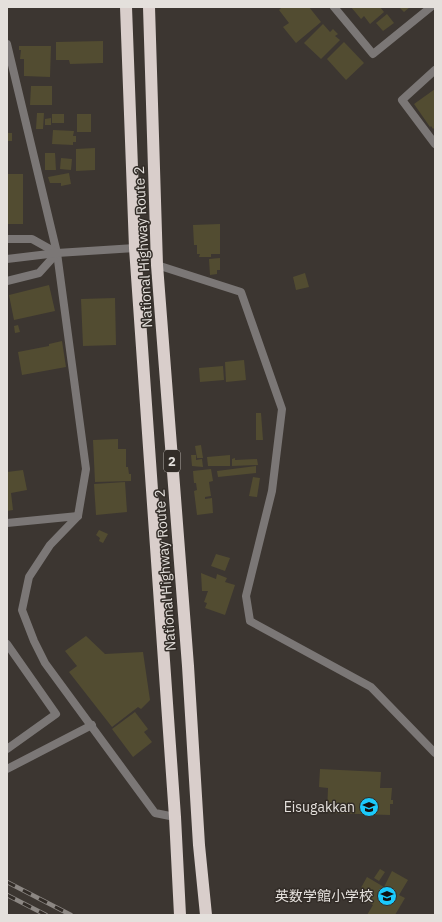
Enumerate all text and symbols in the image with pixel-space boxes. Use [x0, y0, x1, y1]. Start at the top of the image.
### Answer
street label: National Highway Route 2 [130, 166, 156, 328]
road number: 2 [164, 450, 180, 472]
street label: National Highway Route 2 [150, 489, 180, 651]
school or university icon: Eisugakkan [358, 796, 380, 818]
place label: Eisugakkan [284, 798, 355, 816]
school or university icon: 英数学館小学校 [376, 885, 398, 907]
place label: 英数学館小学校 [275, 887, 373, 905]

